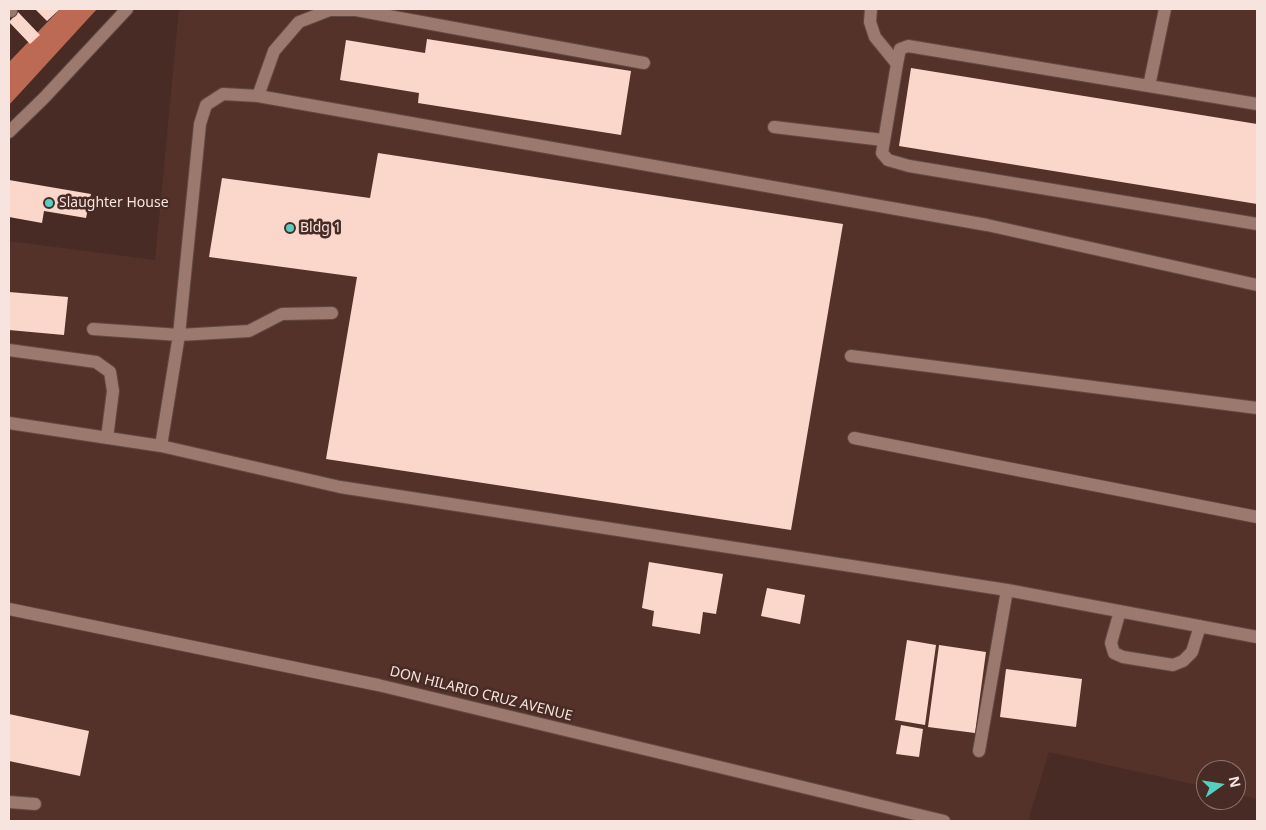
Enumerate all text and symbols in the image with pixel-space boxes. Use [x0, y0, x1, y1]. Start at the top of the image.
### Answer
place label: Slaughter House [59, 195, 169, 211]
marker: Slaughter House [43, 197, 55, 209]
place label: Bldg 1 [300, 220, 342, 236]
marker: Bldg 1 [284, 222, 296, 234]
street label: DON HILARIO CRUZ AVENUE [388, 663, 574, 725]
north arrow [1196, 760, 1246, 810]
text: N [1225, 774, 1246, 789]

